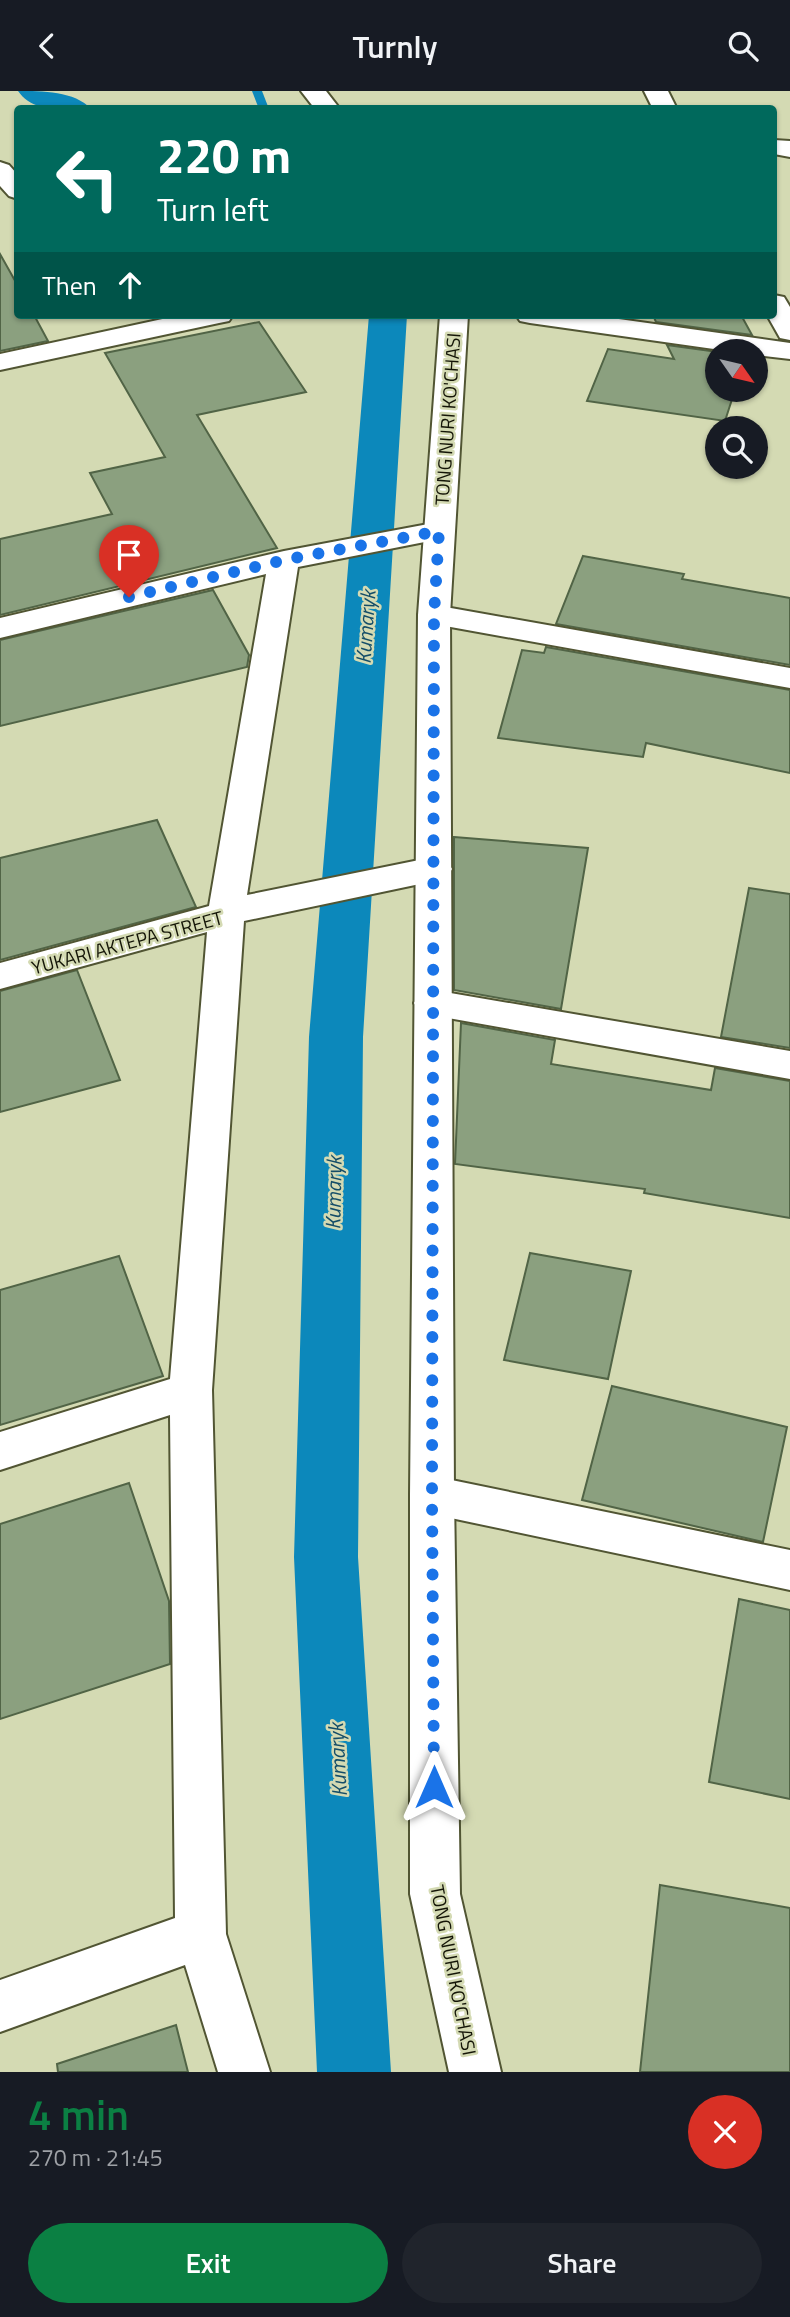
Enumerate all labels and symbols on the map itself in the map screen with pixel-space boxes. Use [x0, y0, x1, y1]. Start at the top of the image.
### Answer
street label: TONG NURI KO'CHASI [427, 332, 467, 506]
north arrow [705, 339, 768, 403]
pin [99, 525, 159, 597]
water label: Kumaryk [346, 587, 384, 665]
street label: YUKARI AKTEPA STREET [28, 903, 226, 981]
water label: Kumaryk [316, 1153, 350, 1230]
water label: Kumaryk [319, 1720, 355, 1797]
position arrow [397, 1750, 471, 1824]
street label: TONG NURI KO'CHASI [423, 1882, 485, 2058]

